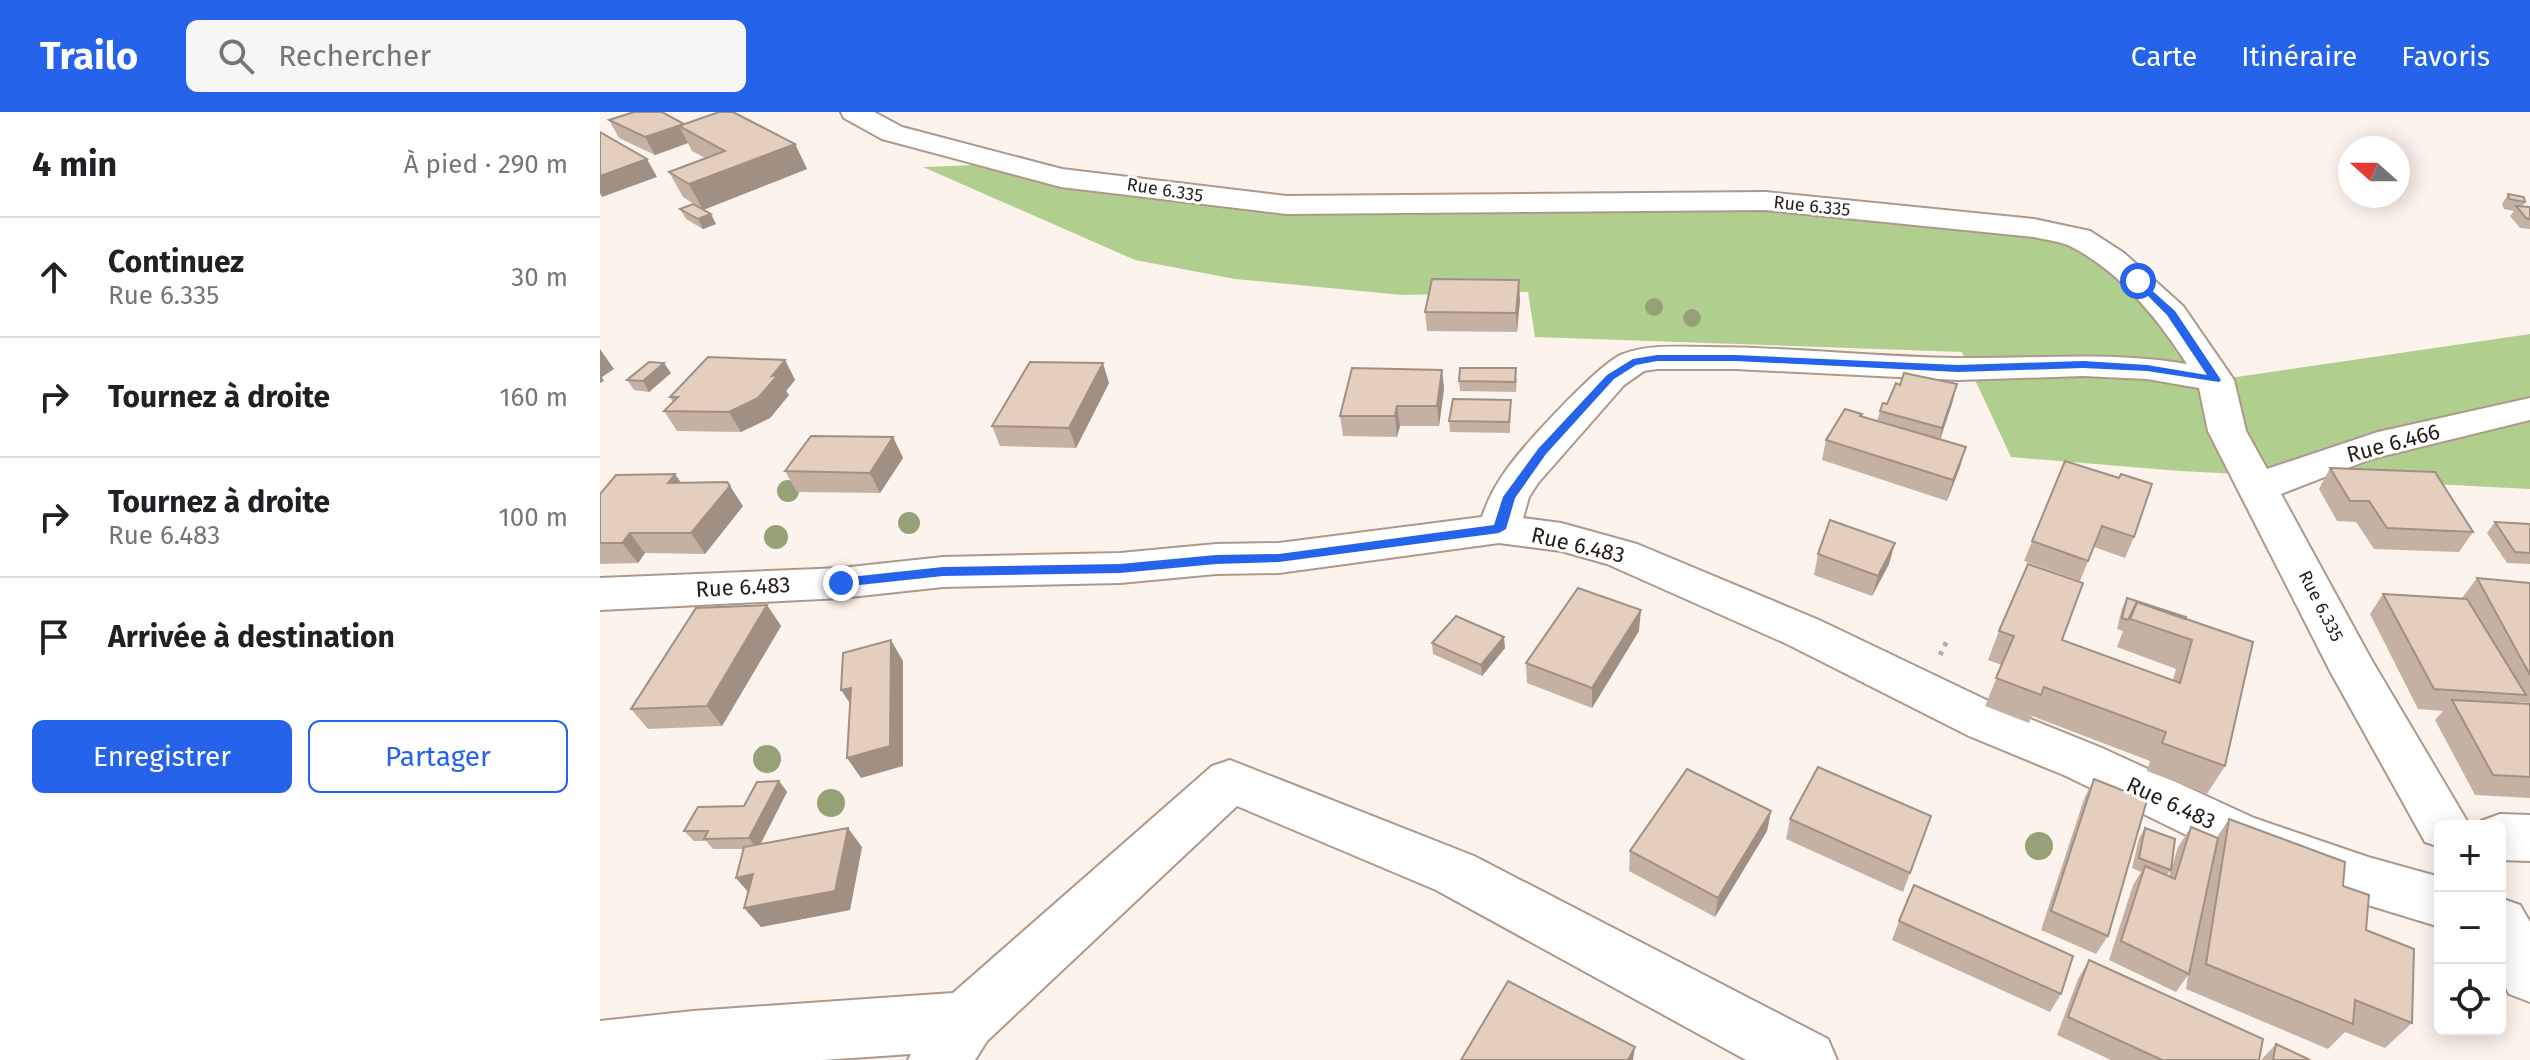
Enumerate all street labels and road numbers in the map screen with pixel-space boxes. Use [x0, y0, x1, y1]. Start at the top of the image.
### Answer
street label: Rue 6.335 [1125, 173, 1205, 207]
street label: Rue 6.335 [1773, 191, 1851, 221]
street label: Rue 6.466 [2343, 418, 2443, 468]
street label: Rue 6.483 [1529, 521, 1627, 569]
street label: Rue 6.335 [2294, 567, 2348, 645]
street label: Rue 6.483 [695, 571, 791, 603]
street label: Rue 6.483 [2122, 771, 2220, 835]

